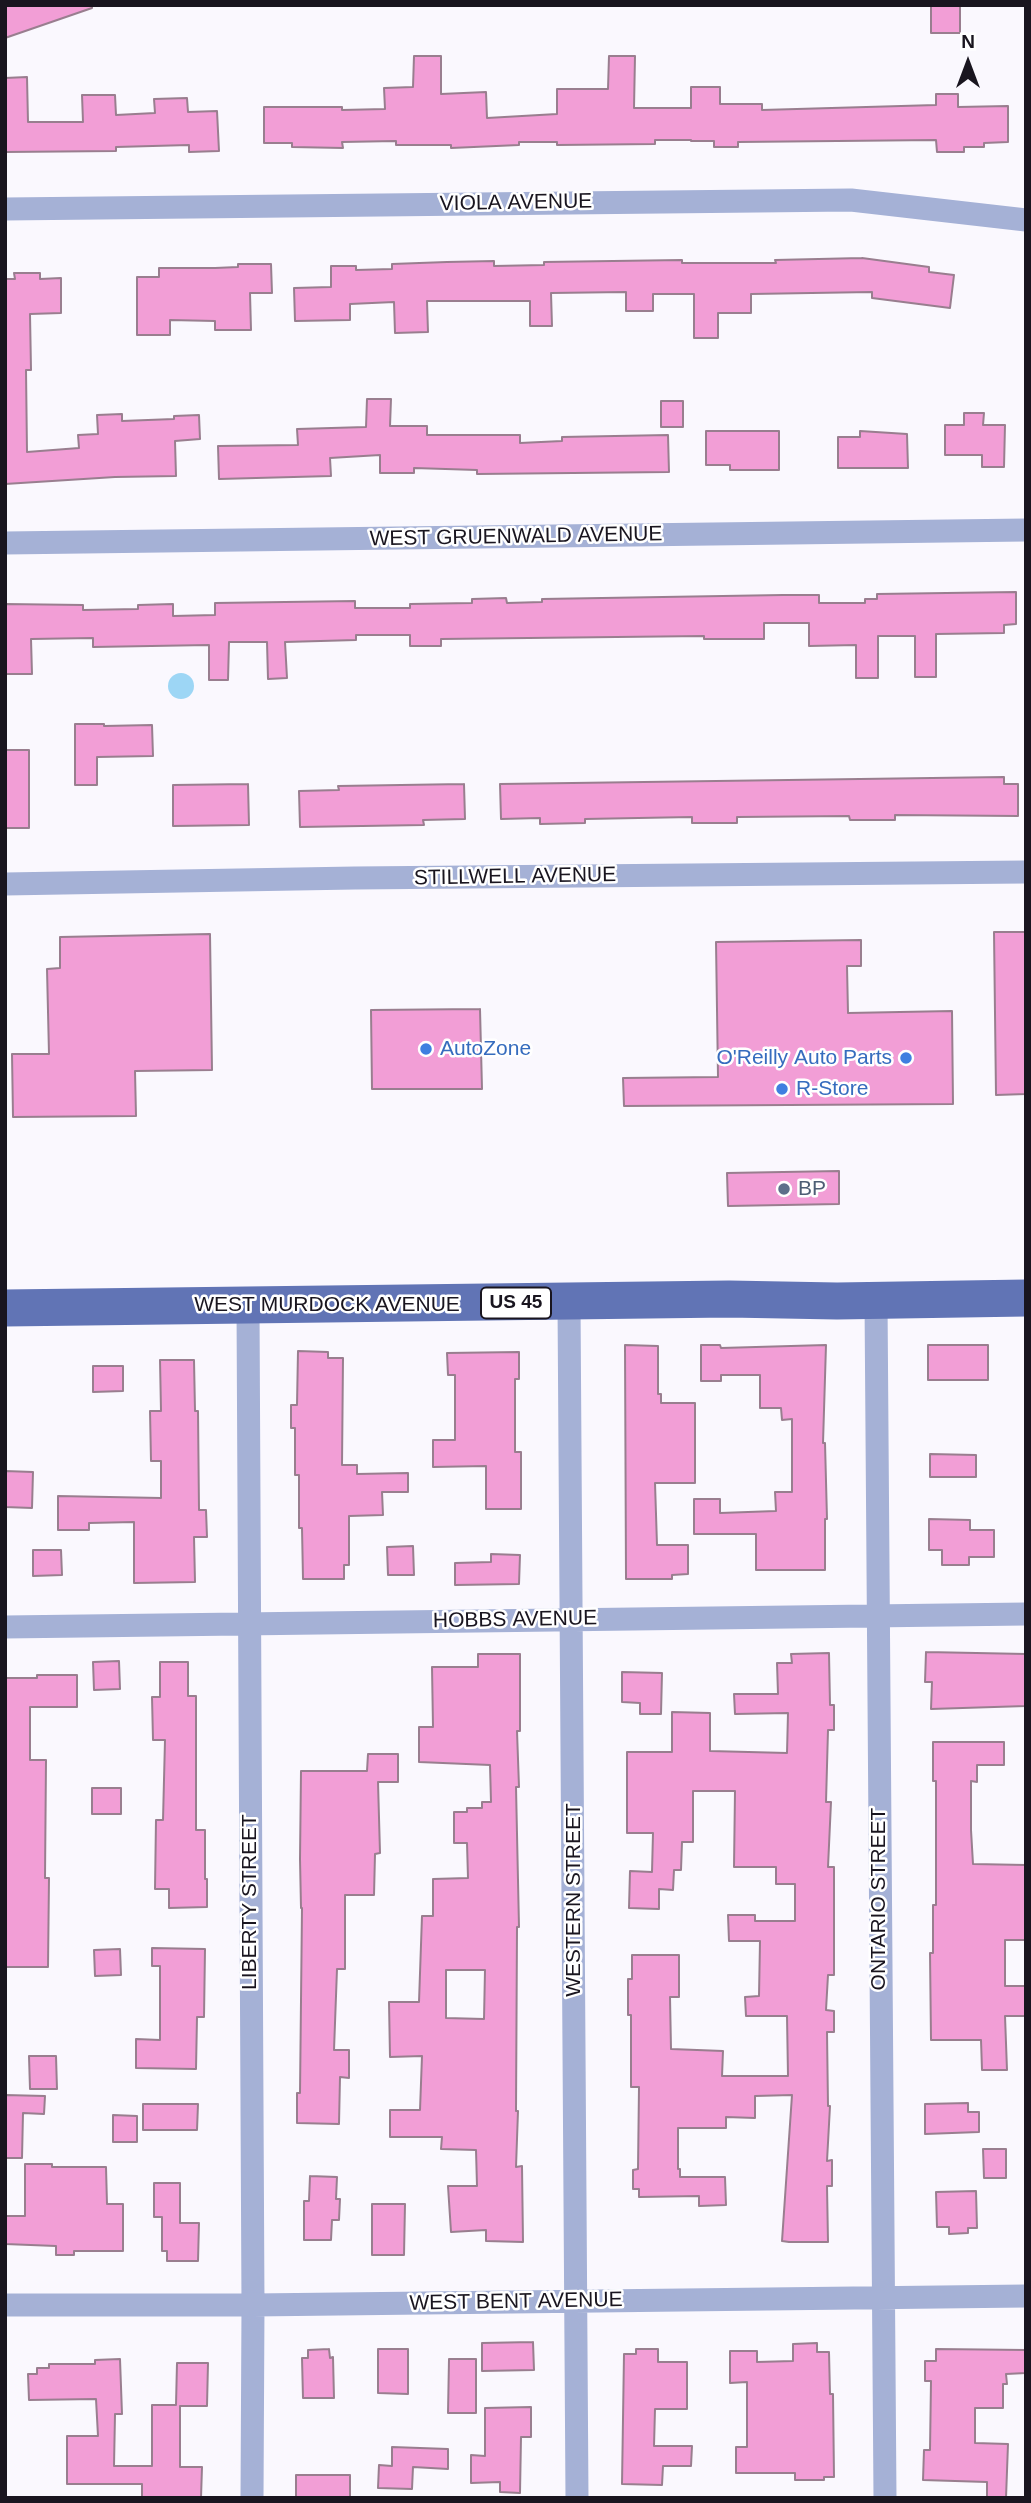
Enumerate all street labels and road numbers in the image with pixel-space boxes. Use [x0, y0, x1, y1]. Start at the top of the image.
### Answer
street label: VIOLA AVENUE [440, 189, 592, 217]
street label: WEST GRUENWALD AVENUE [369, 522, 663, 552]
street label: STILLWELL AVENUE [414, 863, 616, 891]
road number: US 45 [481, 1288, 551, 1318]
street label: WEST MURDOCK AVENUE [194, 1292, 460, 1318]
street label: HOBBS AVENUE [433, 1606, 597, 1634]
street label: WESTERN STREET [561, 1803, 587, 1997]
street label: ONTARIO STREET [866, 1808, 892, 1990]
street label: LIBERTY STREET [237, 1814, 263, 1990]
street label: WEST BENT AVENUE [409, 2288, 623, 2316]

